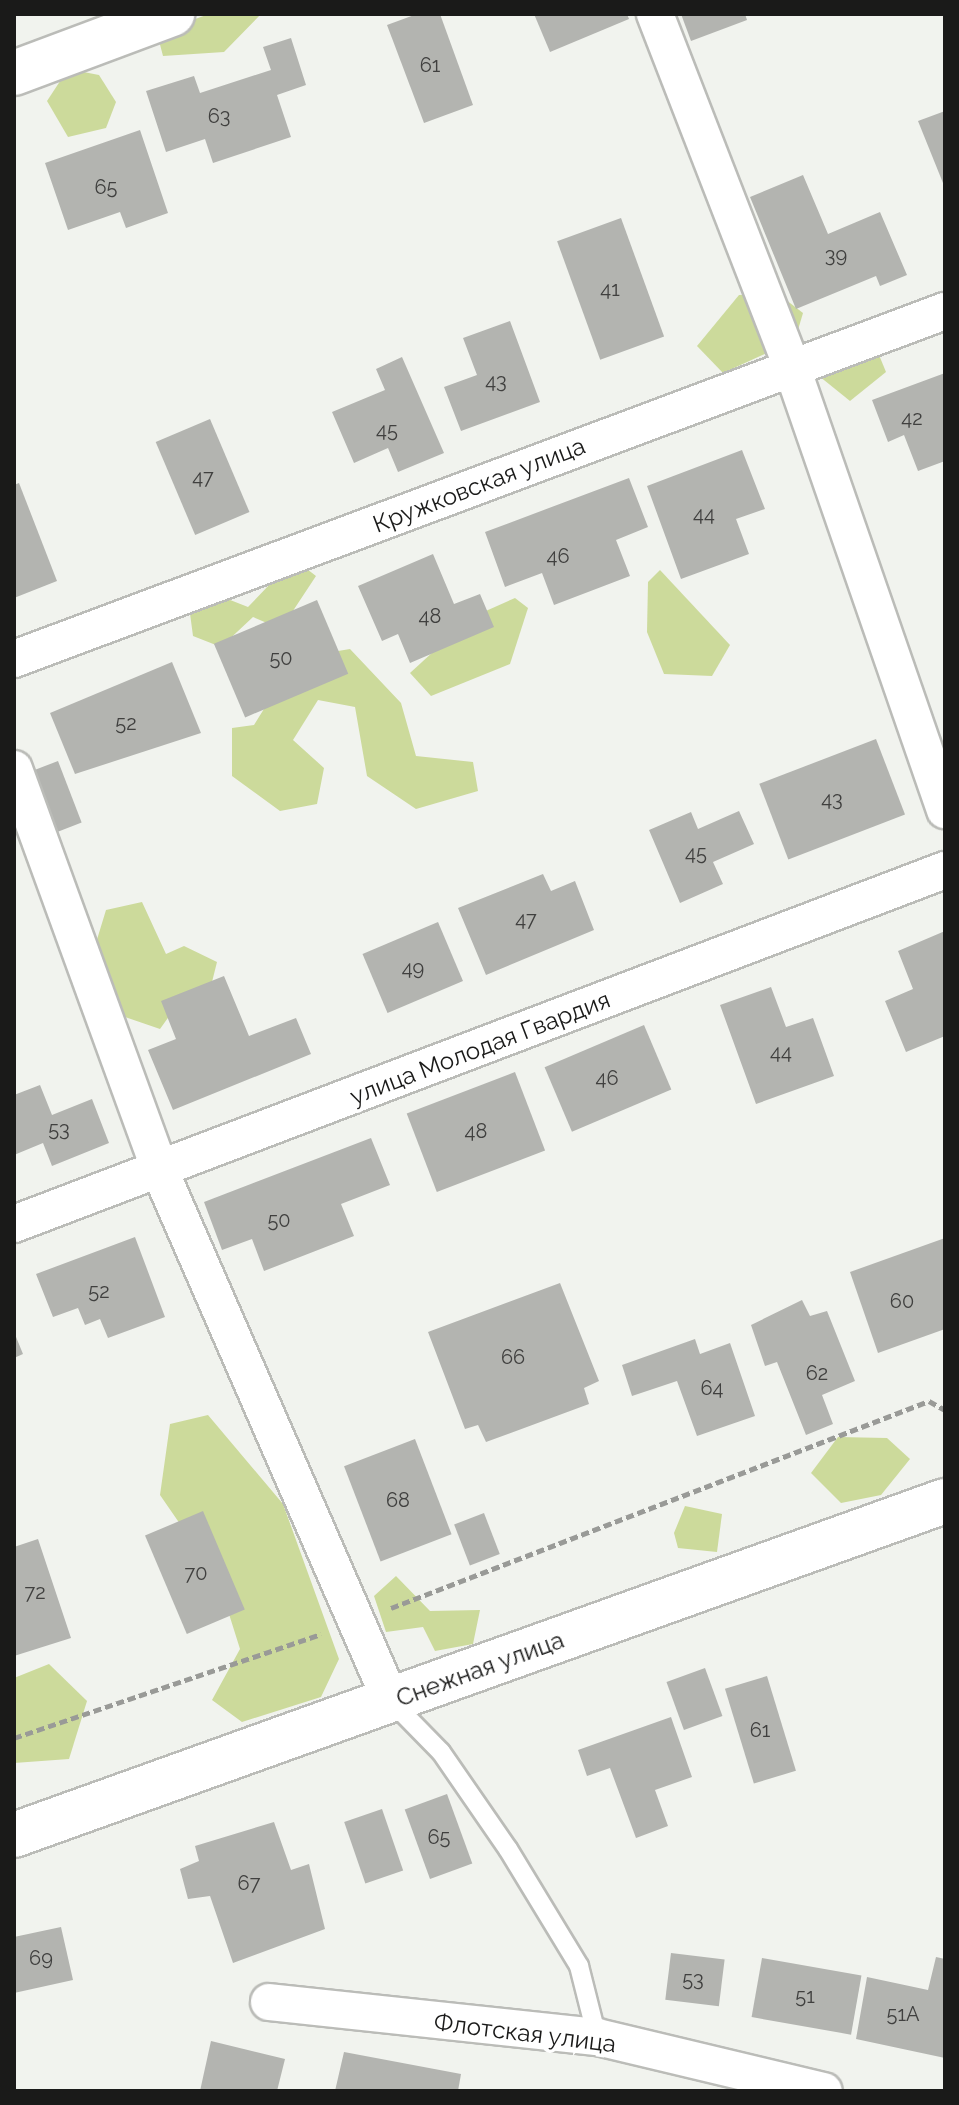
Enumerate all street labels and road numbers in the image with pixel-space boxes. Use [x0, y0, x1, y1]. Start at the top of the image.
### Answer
street label: Кружковская улица [369, 431, 589, 539]
street label: улица Молодая Гвардия [346, 985, 614, 1111]
street label: Снежная улица [392, 1625, 568, 1713]
street label: Флотская улица [432, 2007, 618, 2059]

